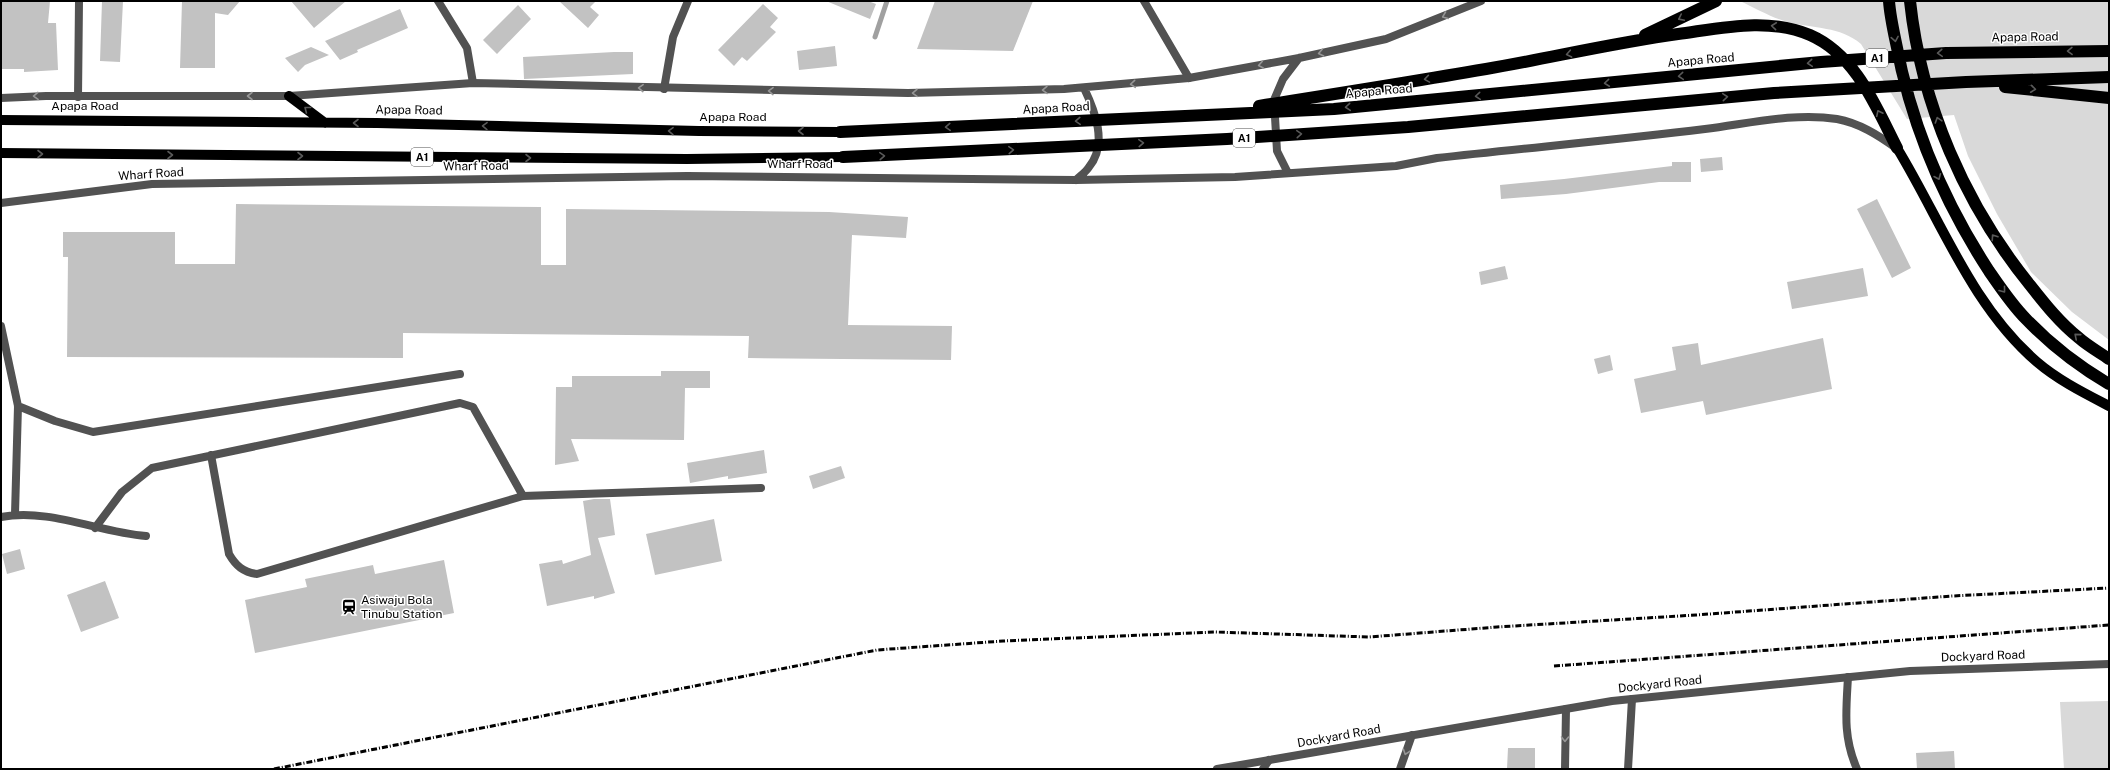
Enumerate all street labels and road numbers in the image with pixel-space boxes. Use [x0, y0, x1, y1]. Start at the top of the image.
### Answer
street label: Apapa Road [1991, 29, 2059, 45]
road number: A1 [1866, 49, 1888, 67]
street label: Apapa Road [1667, 50, 1735, 70]
street label: Apapa Road [1345, 81, 1413, 101]
street label: Apapa Road [51, 99, 119, 113]
street label: Apapa Road [1022, 99, 1090, 117]
street label: Apapa Road [375, 102, 443, 118]
street label: Apapa Road [699, 110, 767, 124]
road number: A1 [1233, 129, 1255, 147]
road number: A1 [411, 148, 433, 166]
street label: Wharf Road [767, 157, 833, 171]
street label: Wharf Road [443, 158, 509, 174]
street label: Wharf Road [118, 165, 184, 183]
street label: Dockyard Road [1941, 648, 2025, 664]
street label: Dockyard Road [1617, 673, 1703, 695]
street label: Dockyard Road [1296, 722, 1382, 750]

